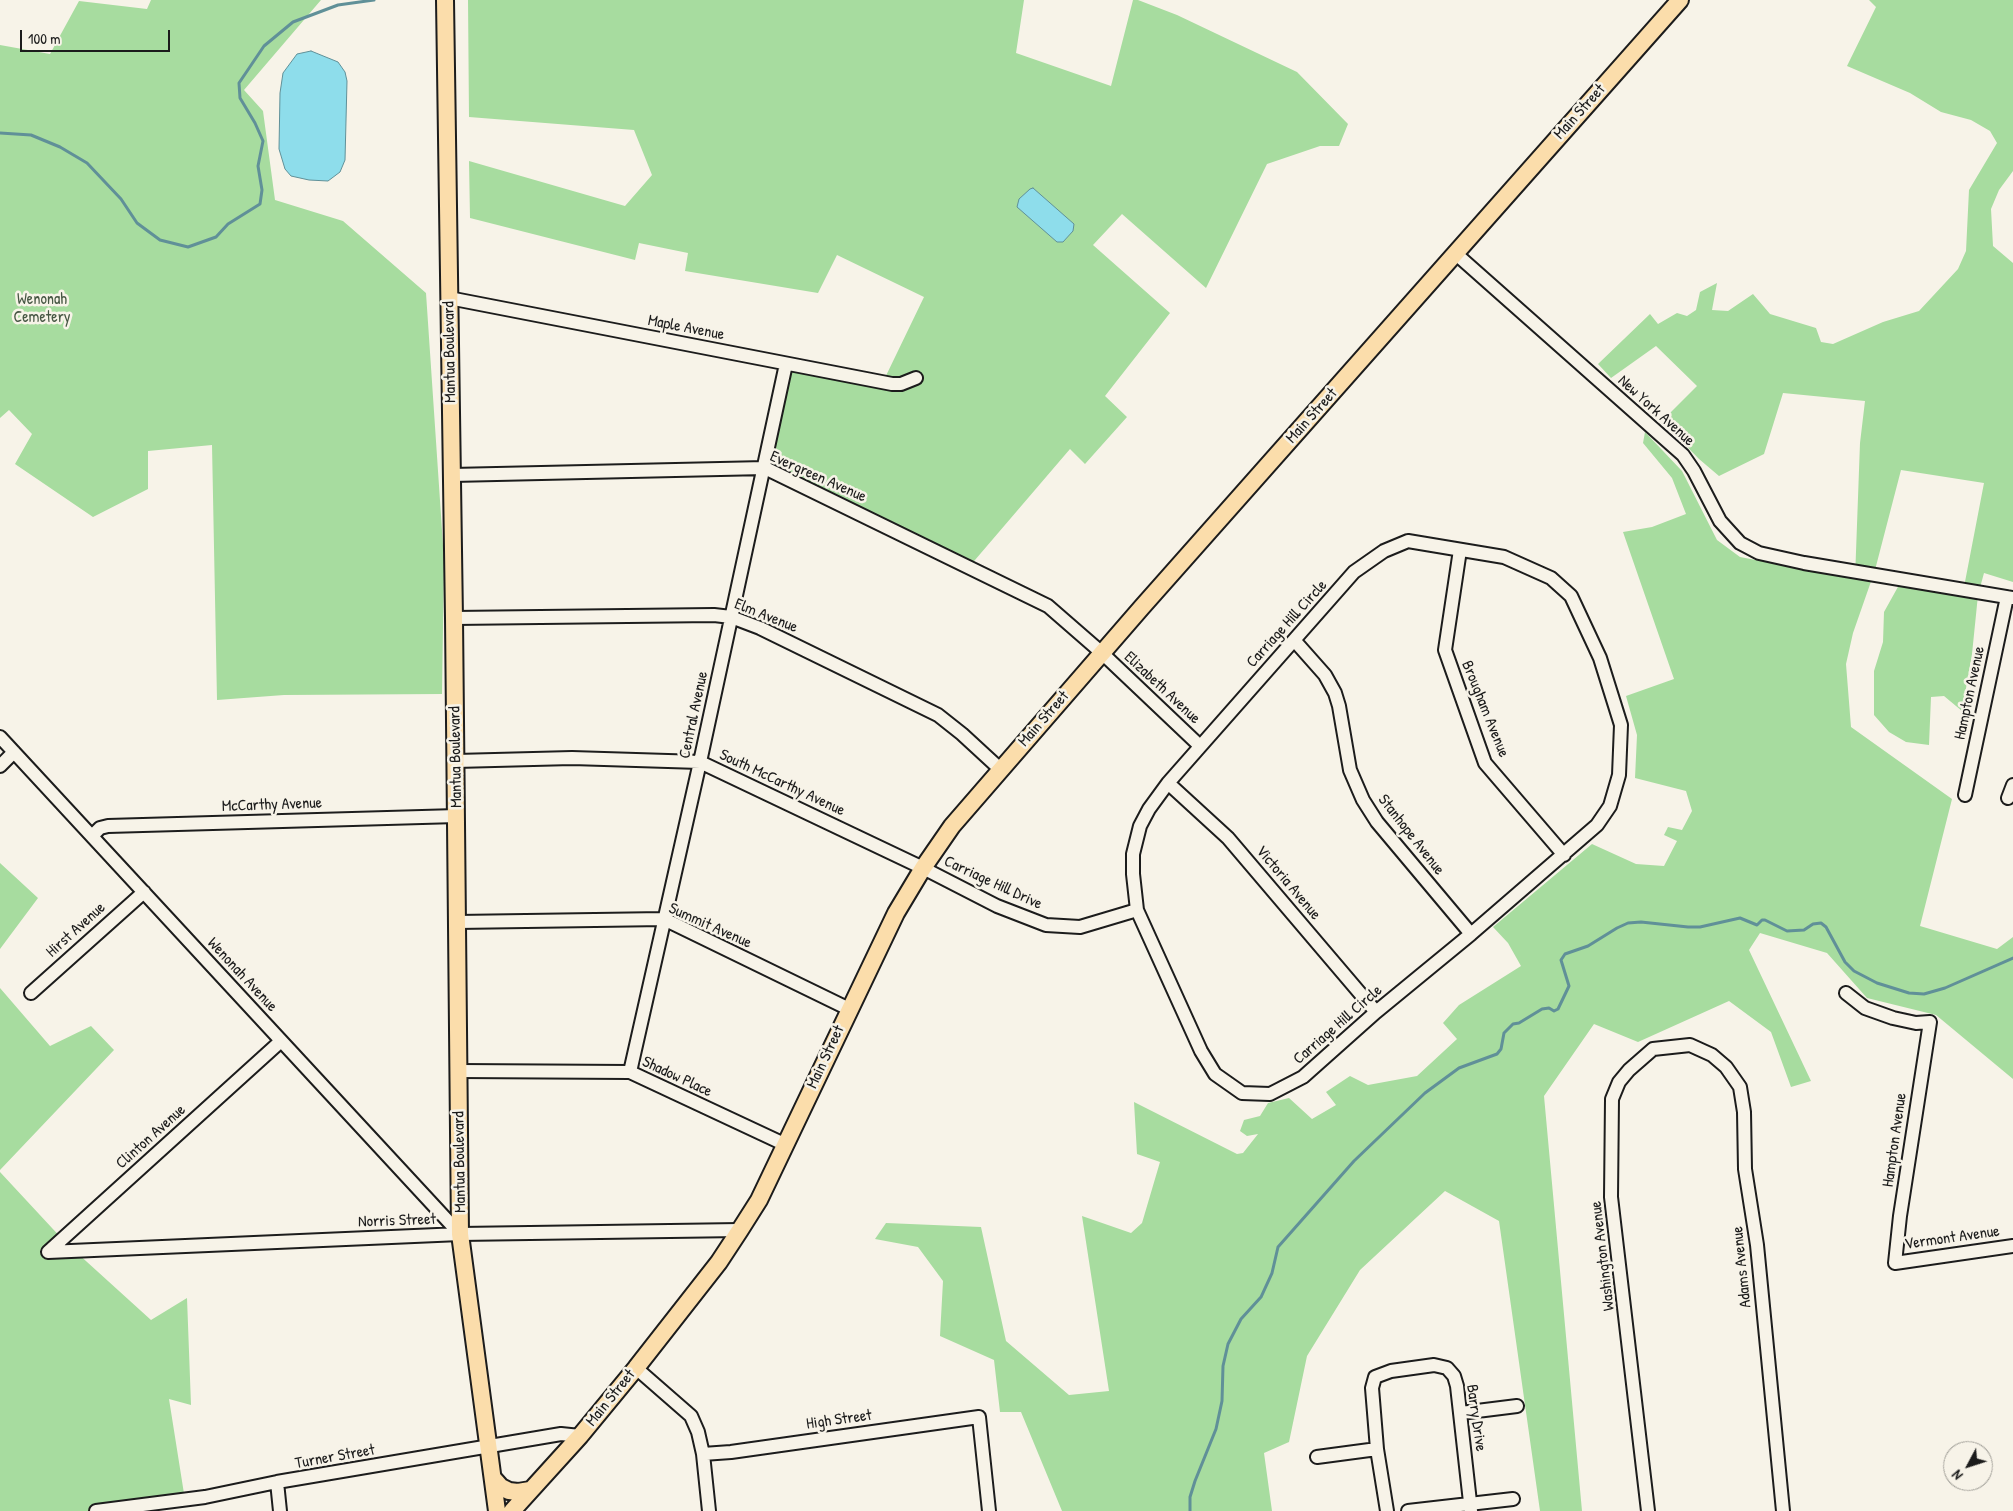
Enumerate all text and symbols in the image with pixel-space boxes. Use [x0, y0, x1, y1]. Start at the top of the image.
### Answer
scale bar [22, 20, 172, 52]
text: 100 m [28, 28, 61, 49]
street label: Main Street [1550, 80, 1610, 144]
park label: Wenonah Cemetery [13, 290, 71, 328]
street label: Mantua Boulevard [440, 301, 460, 403]
street label: Maple Avenue [646, 311, 726, 345]
street label: New York Avenue [1614, 372, 1698, 450]
street label: Main Street [1282, 384, 1342, 448]
street label: Evergreen Avenue [767, 447, 869, 507]
street label: Carriage Hill Circle [1243, 576, 1331, 672]
street label: Elm Avenue [732, 595, 800, 637]
street label: Hampton Avenue [1951, 645, 1989, 741]
street label: Elizabeth Avenue [1120, 648, 1204, 728]
street label: Brougham Avenue [1457, 658, 1513, 760]
street label: Central Avenue [675, 670, 713, 760]
street label: Main Street [1015, 687, 1073, 751]
street label: Mantua Boulevard [446, 706, 466, 808]
street label: South McCarthy Avenue [716, 746, 848, 820]
street label: Stanhope Avenue [1374, 791, 1448, 879]
street label: McCarthy Avenue [222, 794, 322, 816]
street label: Victoria Avenue [1251, 842, 1325, 924]
street label: Carriage Hill Drive [941, 852, 1045, 914]
street label: Hirst Avenue [42, 898, 110, 962]
street label: Summit Avenue [666, 899, 754, 953]
street label: Wenonah Avenue [203, 934, 281, 1016]
street label: Carriage Hill Circle [1290, 981, 1386, 1069]
street label: Main Street [803, 1022, 849, 1092]
street label: Shadow Place [639, 1052, 715, 1102]
street label: Hampton Avenue [1879, 1092, 1911, 1188]
street label: Clinton Avenue [112, 1101, 190, 1173]
street label: Mantua Boulevard [450, 1111, 470, 1213]
street label: Washington Avenue [1587, 1200, 1619, 1312]
street label: Norris Street [358, 1210, 436, 1232]
street label: Vermont Avenue [1903, 1222, 2001, 1254]
street label: Adams Avenue [1728, 1225, 1756, 1309]
street label: Main Street [582, 1366, 640, 1430]
street label: Barry Drive [1462, 1383, 1490, 1453]
street label: High Street [805, 1406, 873, 1434]
street label: Turner Street [294, 1441, 376, 1473]
north arrow [1943, 1441, 1993, 1491]
text: N [1947, 1466, 1967, 1484]

